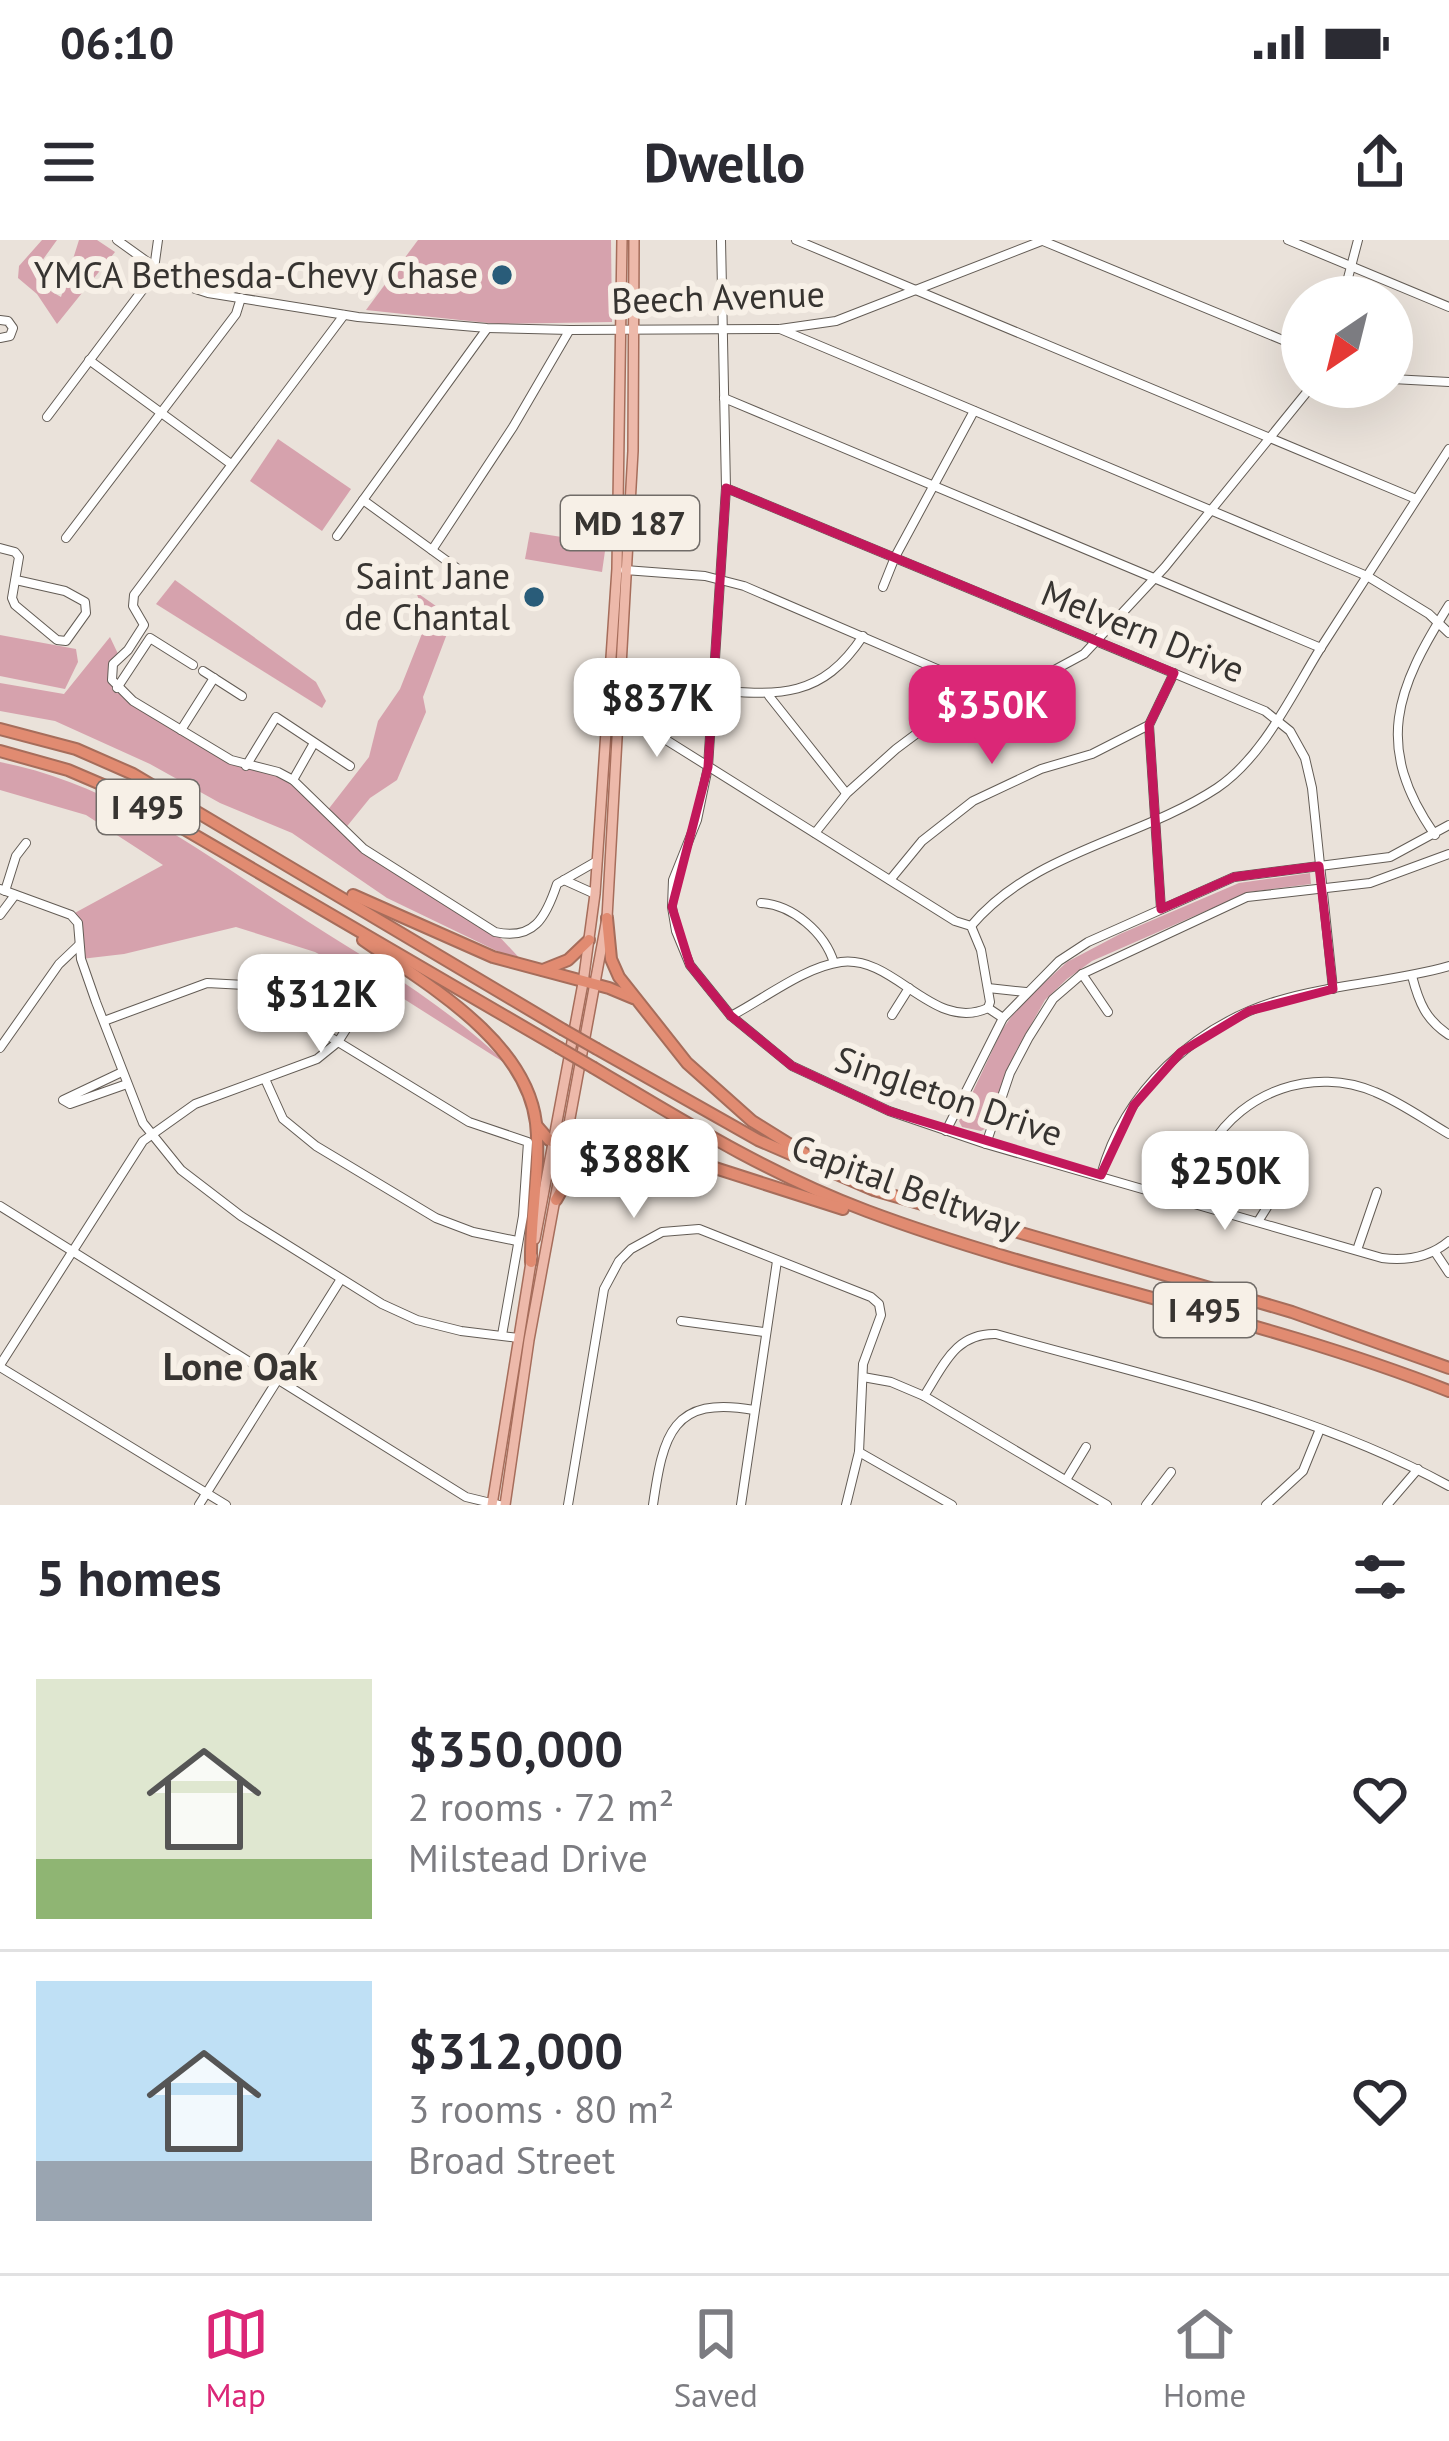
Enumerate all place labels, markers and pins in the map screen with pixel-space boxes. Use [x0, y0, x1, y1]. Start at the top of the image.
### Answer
place label: YMCA Bethesda-Chevy Chase [34, 251, 478, 298]
marker: YMCA Bethesda-Chevy Chase [489, 262, 515, 288]
place label: Saint Jane de Chantal [344, 552, 510, 640]
marker: Saint Jane de Chantal [521, 584, 547, 610]
pin: $837K [573, 658, 741, 760]
pin: $350K [908, 665, 1076, 767]
pin: $312K [237, 954, 405, 1056]
pin: $388K [550, 1119, 718, 1221]
pin: $250K [1141, 1131, 1309, 1233]

